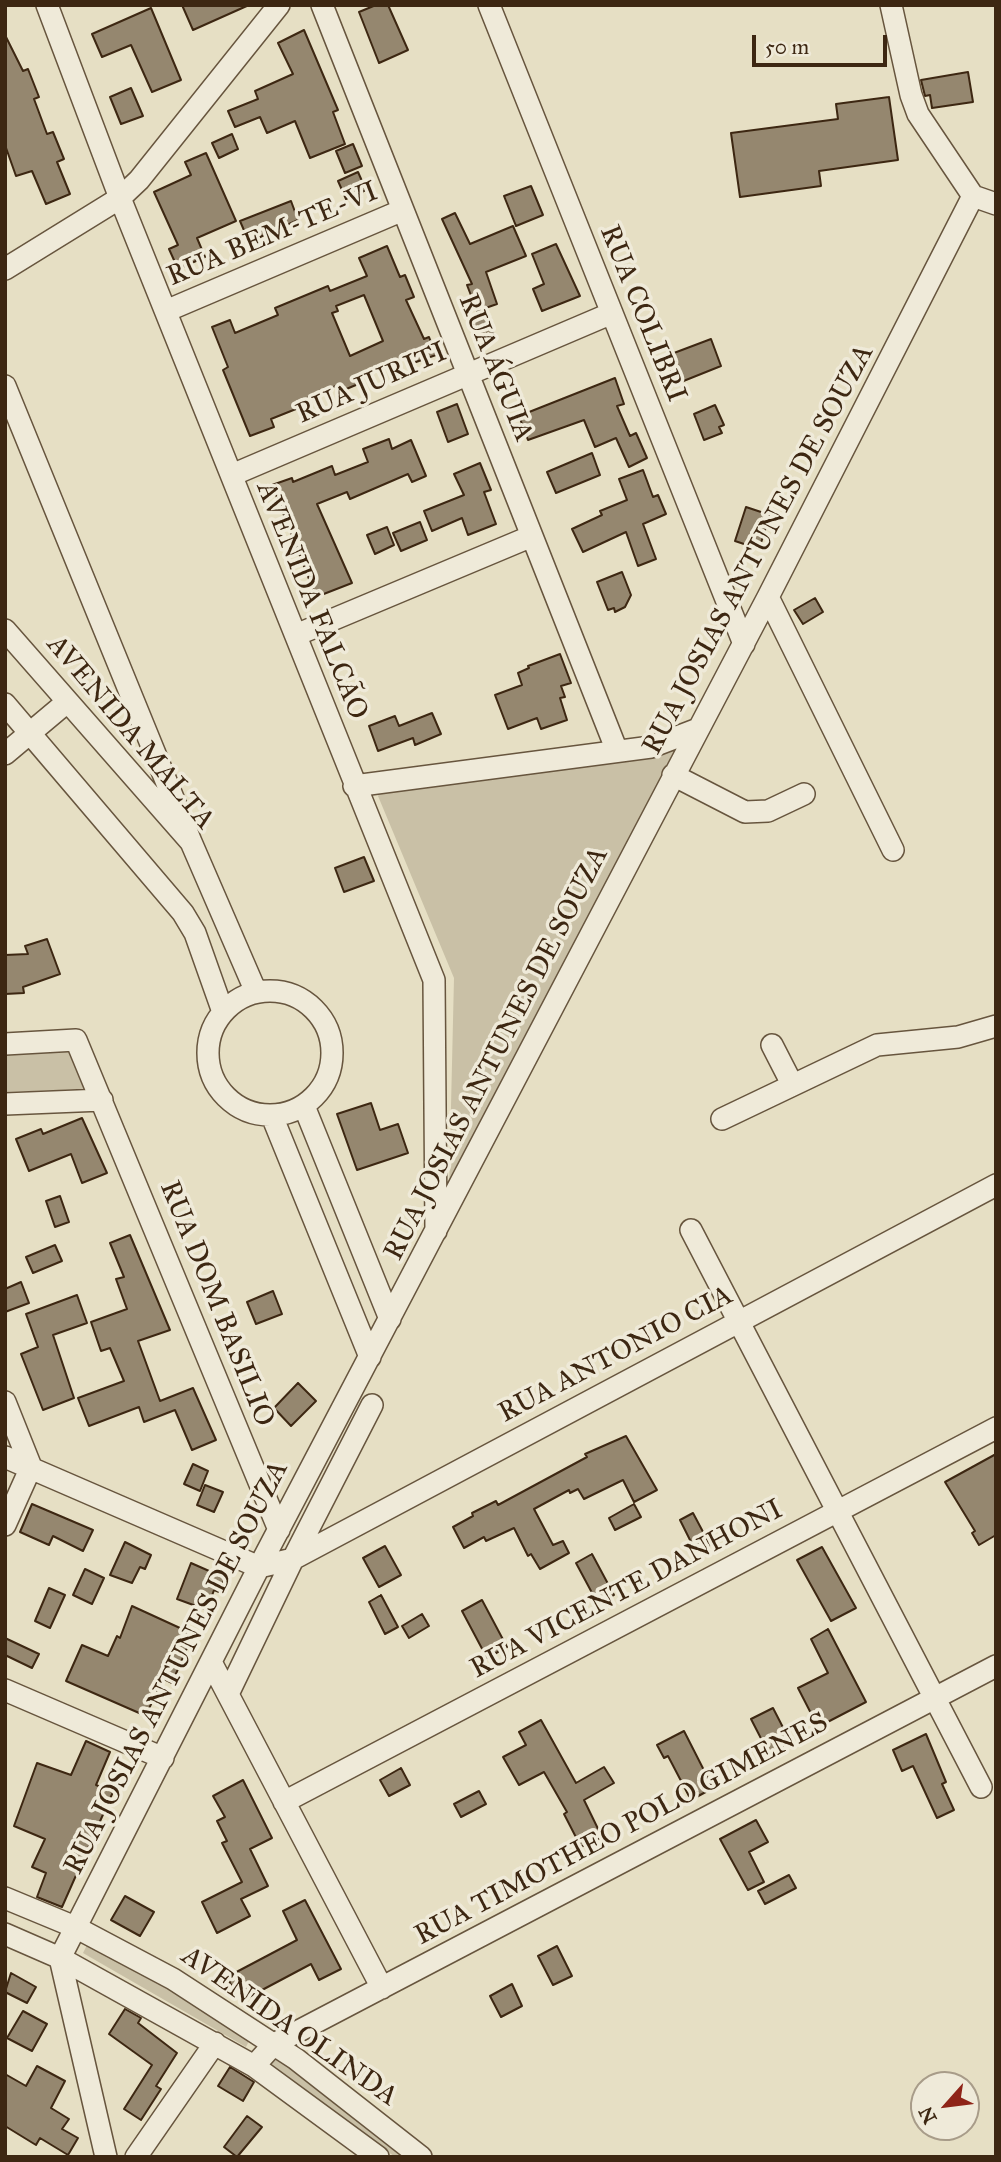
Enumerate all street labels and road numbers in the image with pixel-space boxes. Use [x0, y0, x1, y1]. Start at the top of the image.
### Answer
street label: RUA BEM-TE-VI [163, 175, 383, 295]
street label: RUA COLIBRI [591, 221, 693, 407]
street label: RUA ÁGUIA [450, 289, 540, 447]
street label: RUA JURITI [292, 336, 452, 432]
street label: RUA JOSIAS ANTUNES DE SOUZA [636, 339, 882, 761]
street label: AVENIDA FALCÃO [248, 477, 374, 725]
street label: AVENIDA MALTA [39, 629, 221, 837]
street label: RUA JOSIAS ANTUNES DE SOUZA [378, 842, 616, 1266]
street label: RUA DOM BASILIO [151, 1176, 281, 1432]
street label: RUA ANTONIO CIA [493, 1279, 739, 1431]
street label: RUA JOSIAS ANTUNES DE SOUZA [58, 1456, 296, 1880]
street label: RUA VICENTE DANHONI [465, 1493, 789, 1687]
street label: RUA TIMOTHEO POLO GIMENES [410, 1706, 834, 1954]
street label: AVENIDA OLINDA [174, 1940, 404, 2114]

